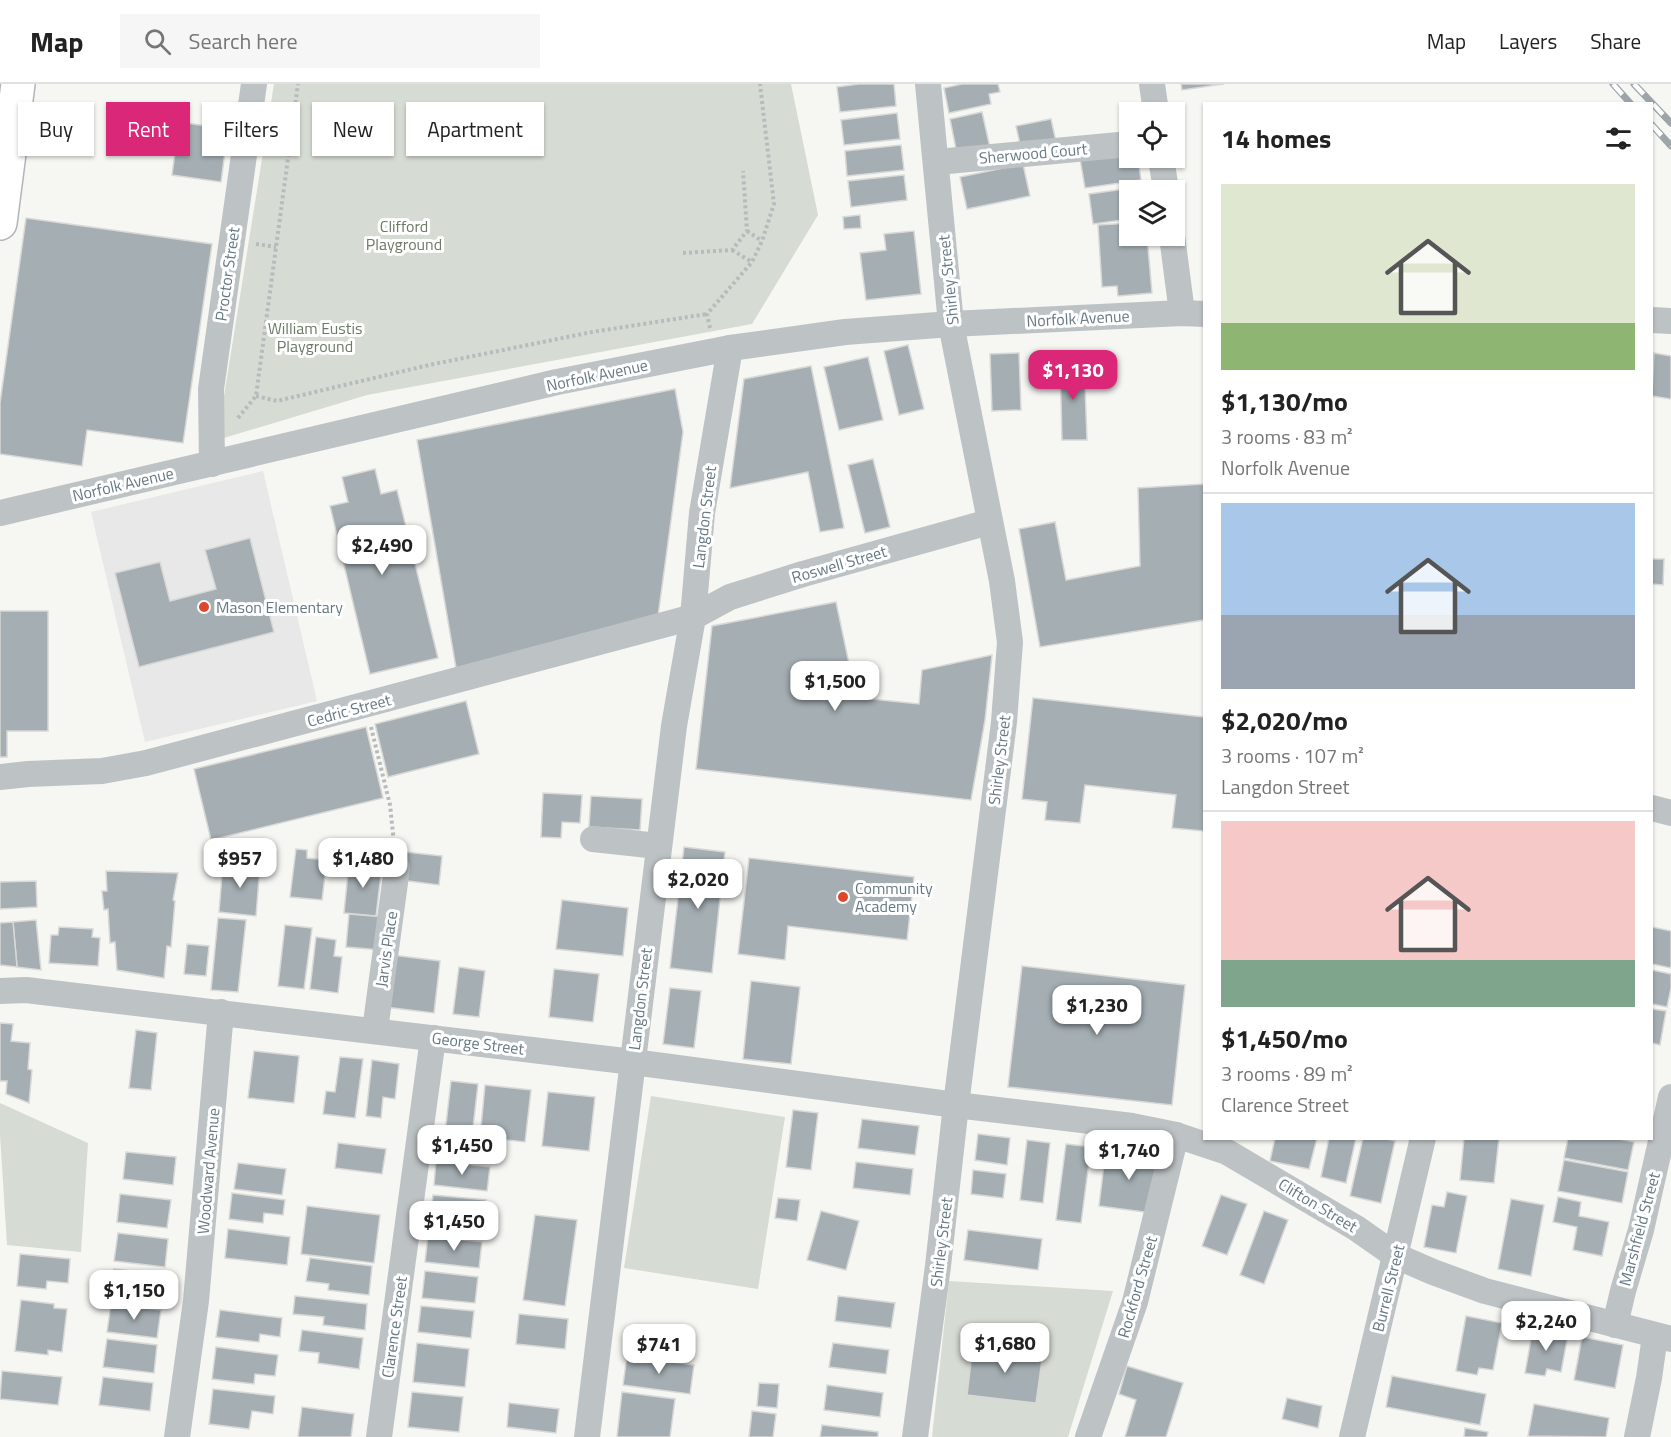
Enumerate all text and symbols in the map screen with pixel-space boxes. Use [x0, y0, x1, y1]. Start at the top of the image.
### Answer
search box [120, 14, 540, 68]
text: Map [30, 20, 84, 63]
text: Search here [189, 24, 298, 58]
icon: search [141, 25, 174, 58]
text: Map [1427, 25, 1466, 57]
text: Layers [1499, 25, 1557, 57]
text: Share [1590, 25, 1641, 57]
chip: Buy [18, 102, 94, 156]
chip: Rent [106, 102, 190, 156]
chip: Filters [202, 102, 300, 156]
chip: New [312, 102, 394, 156]
chip: Apartment [406, 102, 544, 156]
map controls [1119, 102, 1185, 246]
button: locate [1119, 102, 1185, 168]
text: 14 homes [1221, 119, 1331, 158]
icon: filters [1602, 122, 1635, 155]
street label: Sherwood Court [978, 136, 1088, 170]
button: layers [1119, 180, 1185, 246]
park label: Clifford Playground [366, 214, 442, 256]
icon: home [1374, 223, 1482, 331]
street label: Proctor Street [209, 225, 246, 323]
street label: Shirley Street [931, 233, 965, 326]
street label: Norfolk Avenue [1026, 303, 1130, 333]
park label: William Eustis Playground [268, 316, 362, 358]
pin: $1,130 [1024, 350, 1122, 401]
street label: Norfolk Avenue [544, 353, 650, 397]
text: $1,130 [1042, 354, 1104, 385]
text: $1,130/mo [1221, 382, 1348, 421]
text: 3 rooms · 83 m² [1221, 421, 1353, 452]
text: Norfolk Avenue [1221, 452, 1350, 483]
street label: Norfolk Avenue [70, 461, 176, 507]
street label: Langdon Street [686, 464, 722, 569]
pin: $2,490 [333, 525, 431, 576]
text: $2,490 [351, 529, 413, 560]
street label: Roswell Street [789, 539, 890, 589]
icon: home [1374, 542, 1482, 650]
place label: Mason Elementary [216, 595, 343, 619]
marker: Mason Elementary [197, 600, 211, 614]
pin: $1,500 [786, 661, 884, 712]
text: $1,500 [804, 665, 866, 696]
street label: Cedric Street [304, 687, 394, 733]
text: $2,020/mo [1221, 701, 1348, 740]
street label: Shirley Street [982, 713, 1016, 806]
text: 3 rooms · 107 m² [1221, 740, 1364, 771]
text: Langdon Street [1221, 771, 1349, 802]
pin: $957 [204, 838, 276, 889]
pin: $1,480 [314, 838, 412, 889]
text: $957 [218, 842, 262, 873]
text: $1,480 [332, 842, 394, 873]
pin: $2,020 [649, 859, 747, 910]
icon: home [1374, 860, 1482, 968]
text: $2,020 [667, 863, 729, 894]
place label: Community Academy [855, 876, 933, 918]
marker: Community Academy [836, 890, 850, 904]
street label: Jarvis Place [369, 909, 403, 989]
street label: Langdon Street [622, 946, 658, 1051]
pin: $1,230 [1048, 985, 1146, 1036]
text: $1,230 [1066, 989, 1128, 1020]
text: $1,450/mo [1221, 1019, 1348, 1058]
street label: George Street [430, 1025, 526, 1061]
text: 3 rooms · 89 m² [1221, 1058, 1353, 1089]
text: Clarence Street [1221, 1089, 1349, 1120]
street label: Woodward Avenue [191, 1107, 225, 1235]
pin: $1,450 [413, 1125, 511, 1176]
text: $1,450 [431, 1129, 493, 1160]
pin: $1,740 [1080, 1130, 1178, 1181]
text: $1,740 [1098, 1134, 1160, 1165]
street label: Marshfield Street [1612, 1169, 1666, 1289]
street label: Clifton Street [1274, 1172, 1362, 1238]
street label: Shirley Street [924, 1195, 958, 1288]
pin: $1,450 [405, 1201, 503, 1252]
text: $1,450 [423, 1205, 485, 1236]
street label: Rockford Street [1111, 1233, 1163, 1341]
street label: Burrell Street [1366, 1241, 1411, 1334]
pin: $1,150 [85, 1270, 183, 1321]
text: $1,150 [103, 1274, 165, 1305]
street label: Clarence Street [375, 1274, 413, 1379]
pin: $2,240 [1497, 1301, 1595, 1352]
text: $2,240 [1515, 1305, 1577, 1336]
pin: $1,680 [956, 1323, 1054, 1374]
pin: $741 [623, 1324, 695, 1375]
text: $1,680 [974, 1327, 1036, 1358]
text: $741 [637, 1328, 681, 1359]

